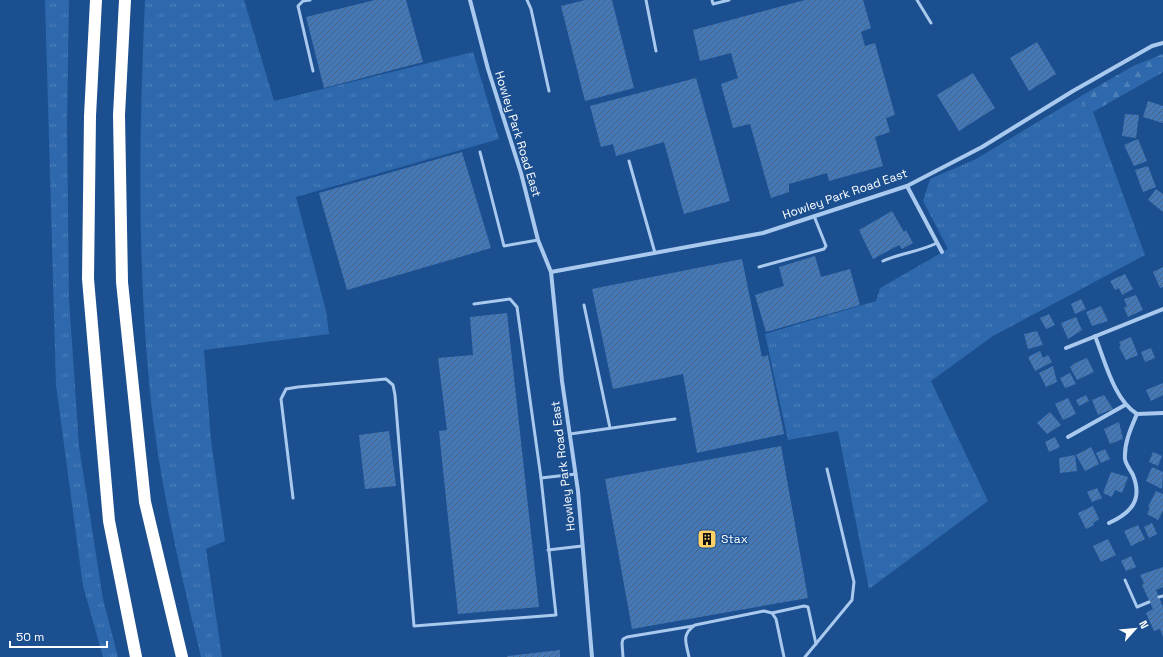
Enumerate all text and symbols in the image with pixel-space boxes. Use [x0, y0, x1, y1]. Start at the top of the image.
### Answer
street label: Howley Park Road East [491, 69, 545, 199]
street label: Howley Park Road East [780, 165, 910, 223]
street label: Howley Park Road East [547, 400, 579, 532]
building icon: Stax [696, 528, 718, 550]
place label: Stax [721, 531, 748, 547]
north arrow [1115, 609, 1155, 649]
text: N [1136, 618, 1152, 631]
scale bar [10, 623, 107, 649]
text: 50 m [16, 629, 44, 645]

